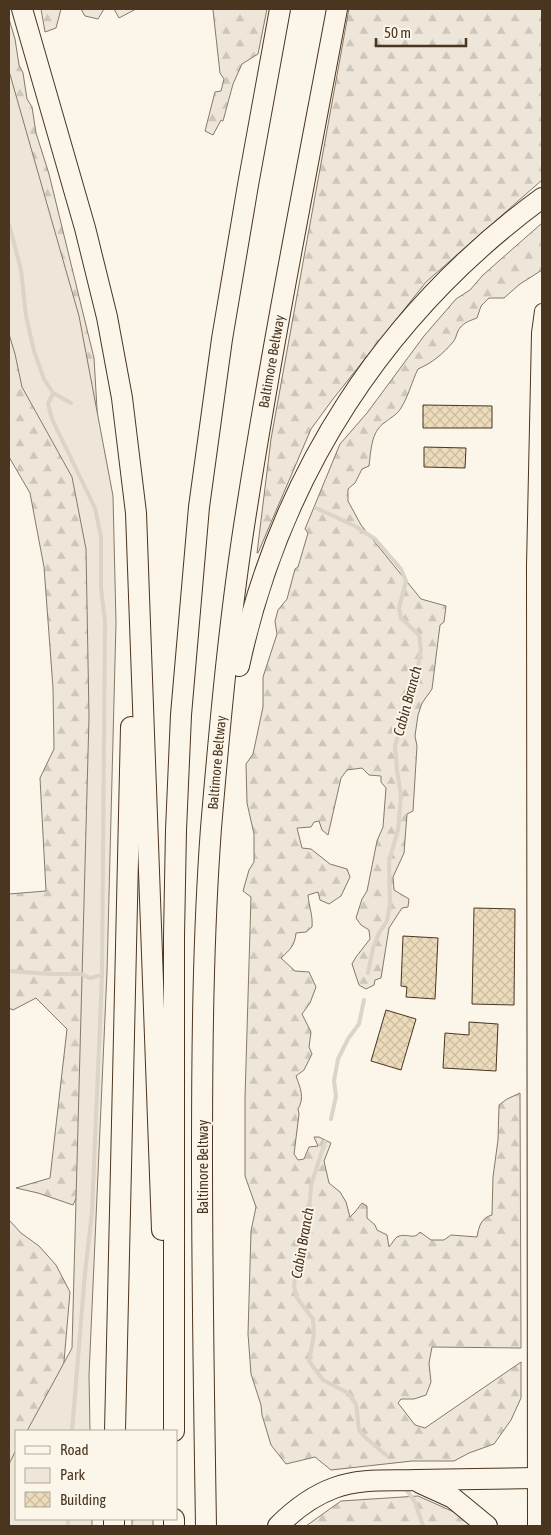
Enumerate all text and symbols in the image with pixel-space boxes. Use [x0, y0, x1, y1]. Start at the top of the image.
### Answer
scale bar [376, 15, 466, 47]
text: 50 m [384, 24, 411, 41]
street label: Baltimore Beltway [255, 313, 288, 409]
water label: Cabin Branch [390, 664, 424, 738]
street label: Baltimore Beltway [205, 714, 229, 810]
street label: Baltimore Beltway [195, 1120, 211, 1214]
water label: Cabin Branch [287, 1206, 317, 1280]
legend [15, 1430, 178, 1520]
text: Road [60, 1441, 89, 1458]
text: Park [60, 1466, 85, 1483]
text: Building [60, 1491, 106, 1508]

